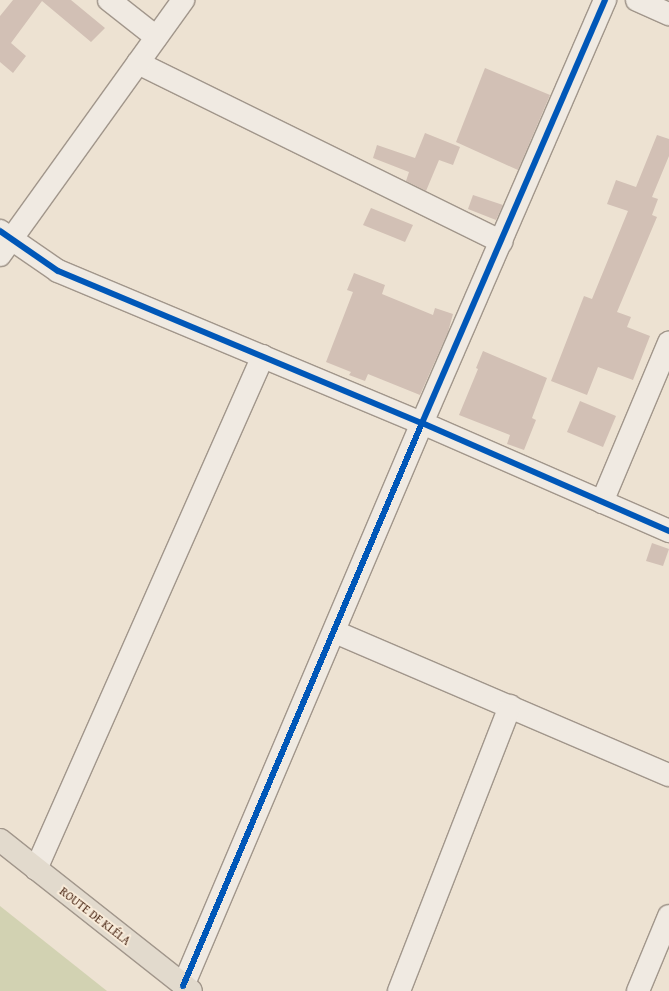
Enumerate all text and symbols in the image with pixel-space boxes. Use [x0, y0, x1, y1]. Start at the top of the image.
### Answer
street label: ROUTE DE KLÉLA [57, 884, 133, 948]

